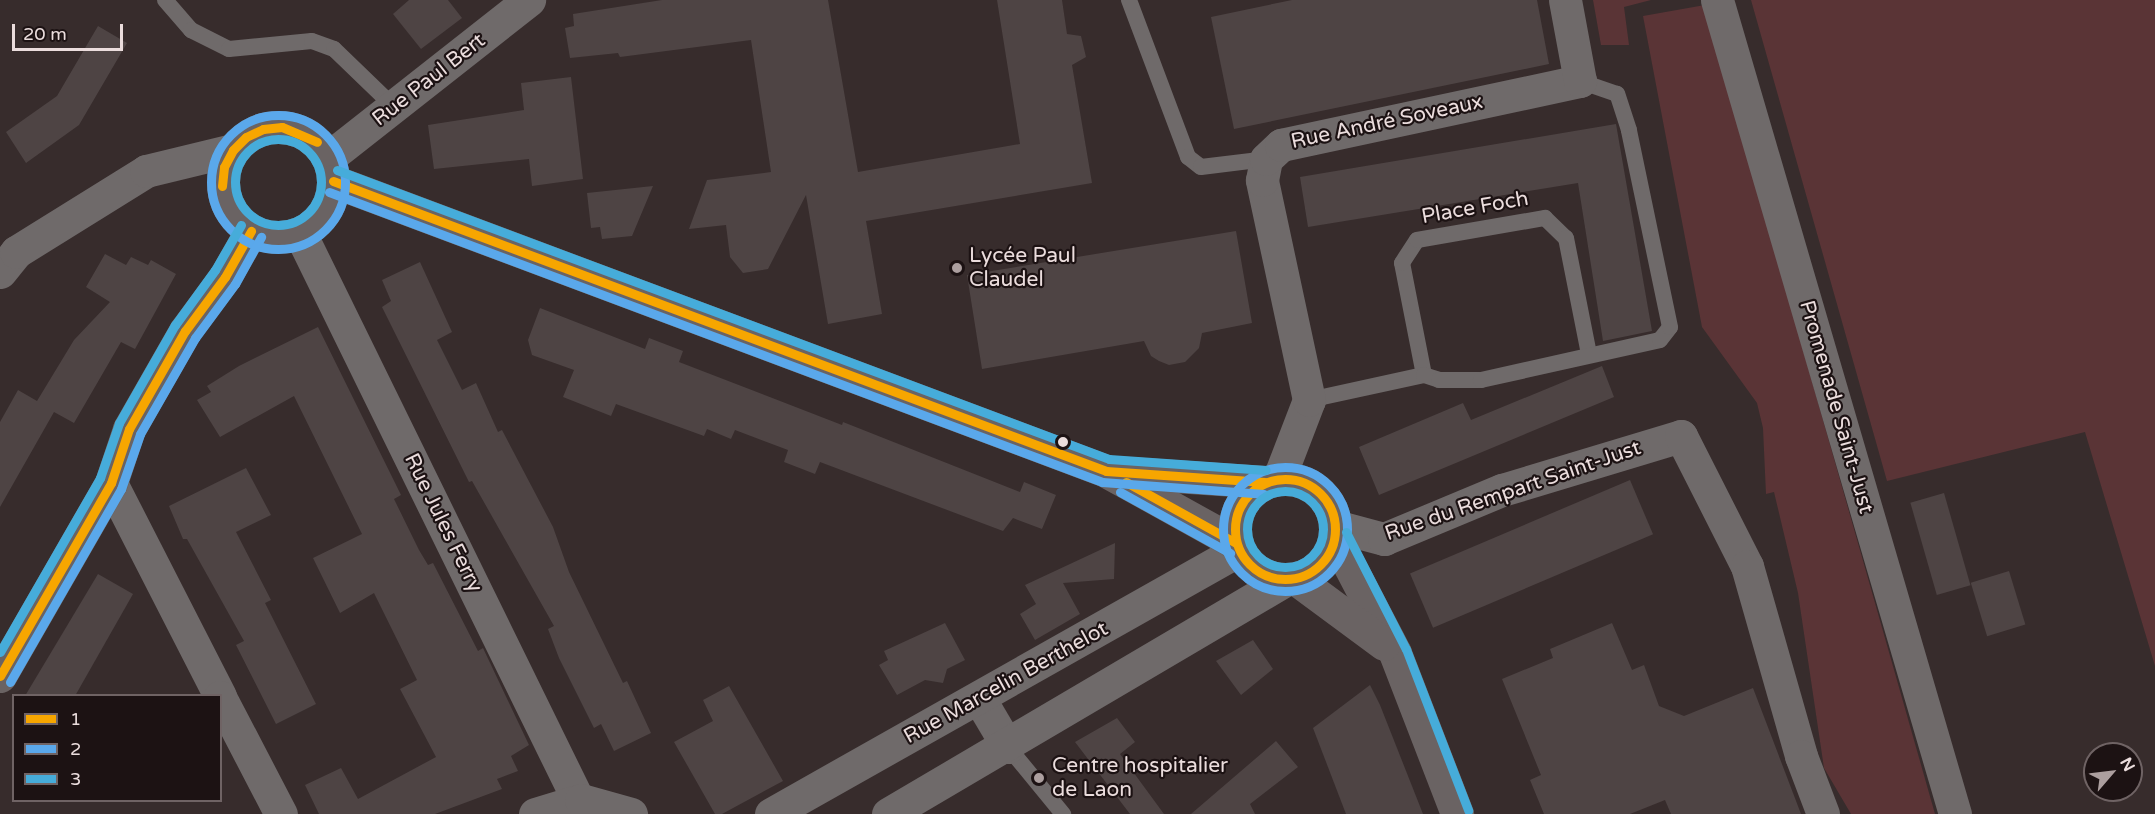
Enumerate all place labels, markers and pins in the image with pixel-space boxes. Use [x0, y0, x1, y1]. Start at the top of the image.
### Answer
place label: Lycée Paul Claudel [969, 243, 1076, 293]
marker: Lycée Paul Claudel [950, 261, 964, 275]
unlabelled marker [1057, 436, 1069, 448]
place label: Centre hospitalier de Laon [1052, 753, 1228, 803]
marker: Centre hospitalier de Laon [1030, 769, 1048, 787]

